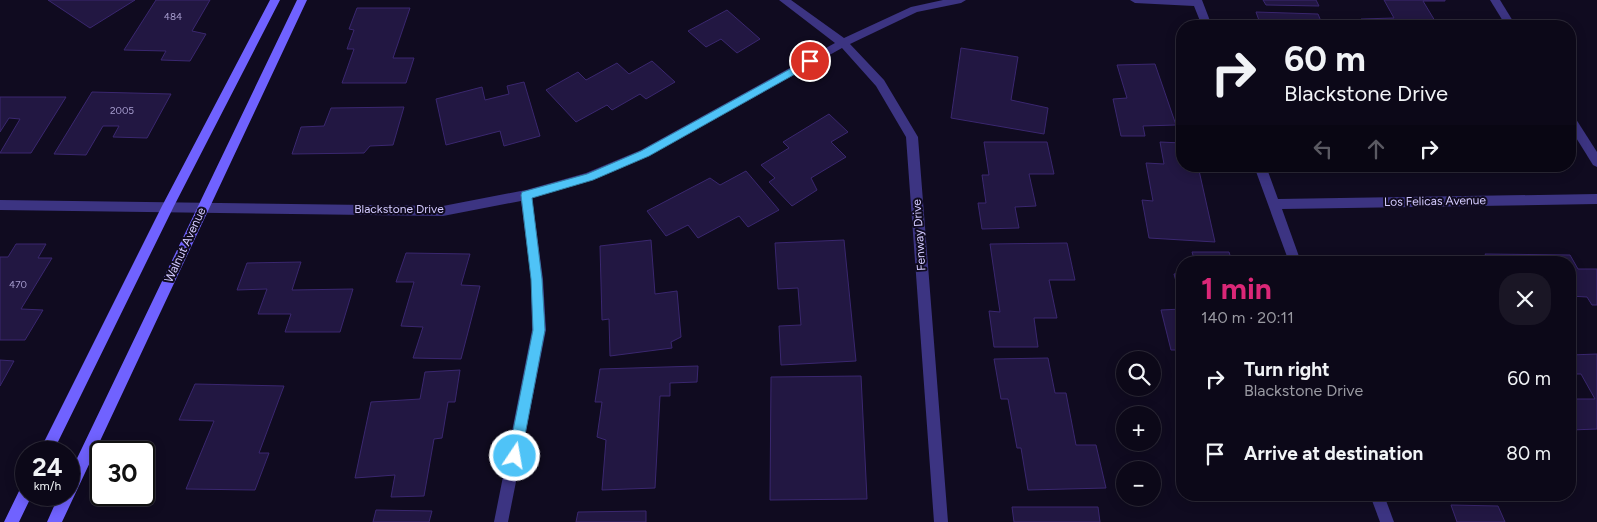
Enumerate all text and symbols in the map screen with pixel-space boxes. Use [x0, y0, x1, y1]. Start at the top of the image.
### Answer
house number: 484 [164, 10, 182, 23]
text: 60 m [1284, 38, 1366, 80]
pin [789, 40, 831, 82]
icon: right [1201, 40, 1266, 105]
icon: arrive [796, 47, 824, 75]
text: Blackstone Drive [1284, 80, 1448, 107]
house number: 2005 [110, 104, 134, 117]
icon: left [1309, 135, 1337, 163]
icon: ahead [1362, 135, 1390, 163]
icon: right [1415, 135, 1443, 163]
street label: Los Felicas Avenue [1384, 193, 1487, 209]
street label: Fenway Drive [909, 198, 928, 271]
street label: Blackstone Drive [354, 202, 444, 216]
street label: Walnut Avenue [161, 205, 209, 285]
text: 1 min [1201, 270, 1272, 307]
button: close [1499, 273, 1551, 325]
house number: 470 [9, 278, 27, 291]
text: 140 m · 20:11 [1201, 308, 1294, 327]
map controls [1116, 351, 1161, 506]
button: search [1116, 351, 1161, 396]
text: Turn right [1244, 358, 1330, 381]
icon: right [1201, 365, 1229, 393]
text: 60 m [1507, 367, 1551, 390]
text: Blackstone Drive [1244, 381, 1363, 400]
button: + [1116, 406, 1161, 451]
position arrow [488, 429, 540, 481]
icon: arrive [1201, 440, 1229, 468]
speed limit sign: 30 [90, 441, 155, 506]
text: Arrive at destination [1244, 442, 1423, 465]
text: 80 m [1506, 442, 1551, 465]
text: 24 [32, 452, 63, 482]
button: − [1116, 461, 1161, 506]
text: km/h [34, 479, 61, 493]

